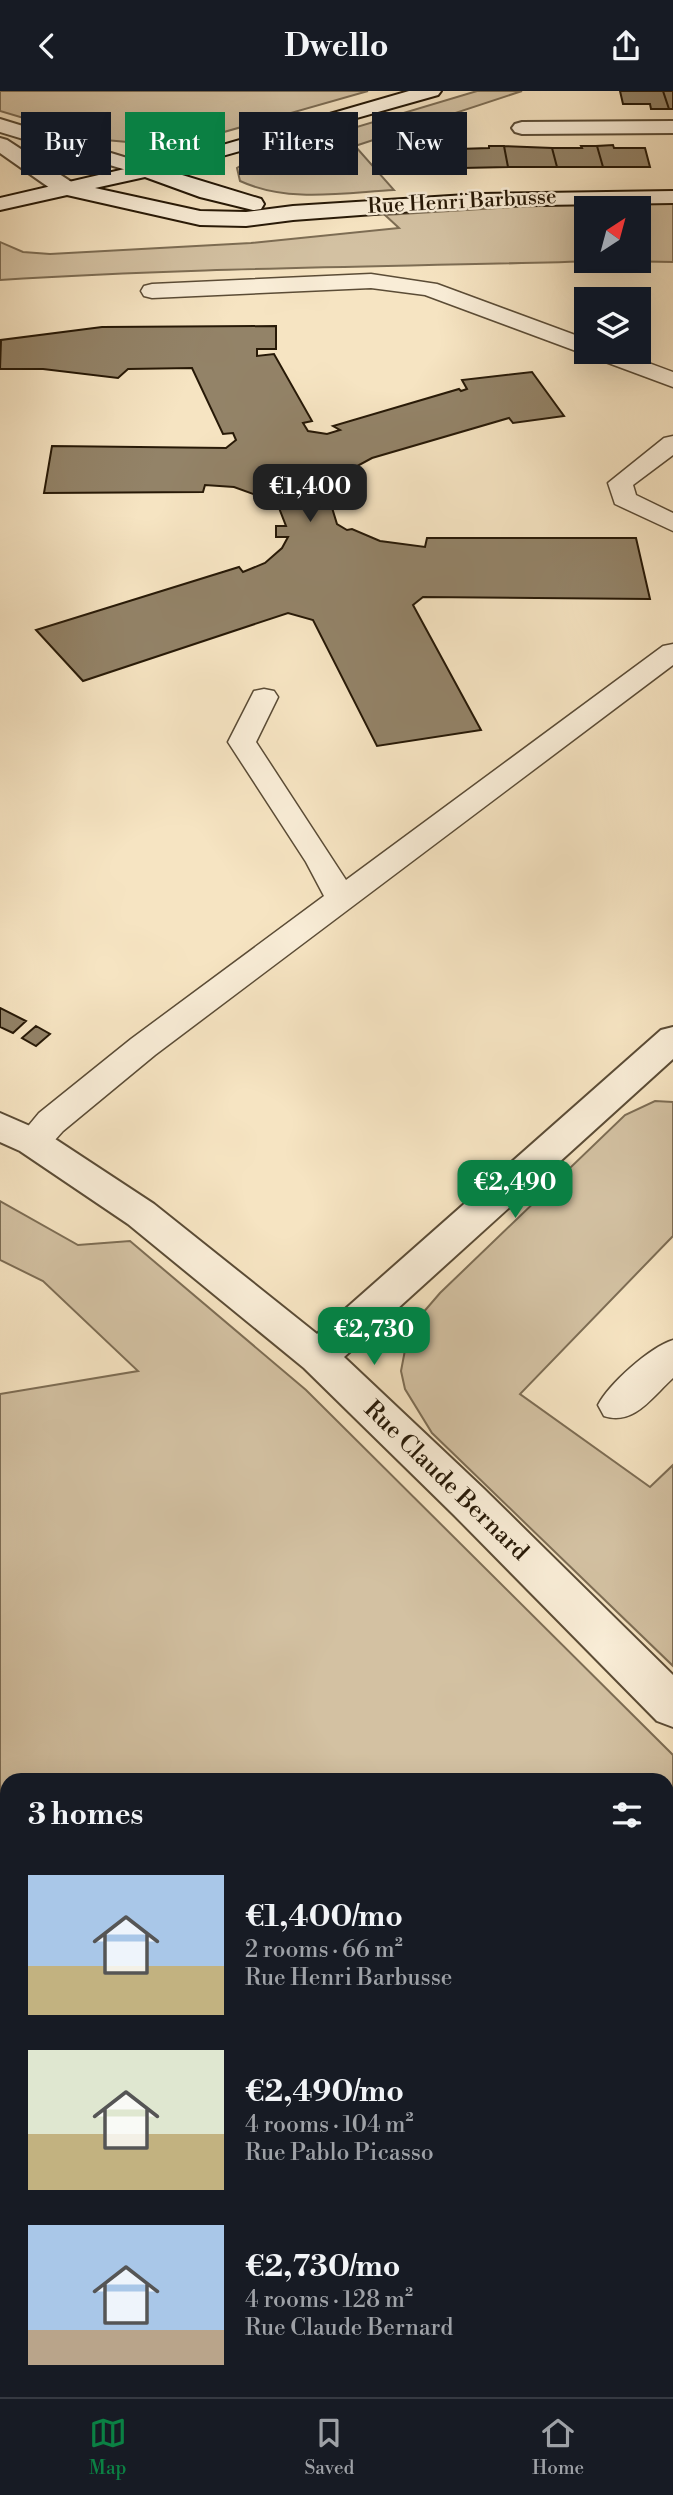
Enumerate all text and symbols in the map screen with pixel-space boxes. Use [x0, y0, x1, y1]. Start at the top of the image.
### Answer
text: Dwello [284, 26, 389, 66]
icon: back [28, 27, 66, 65]
icon: share [607, 27, 645, 65]
chip: Buy [21, 112, 111, 175]
chip: Rent [125, 112, 225, 175]
chip: Filters [239, 112, 358, 175]
chip: New [372, 112, 467, 175]
street label: Rue Henri Barbusse [367, 184, 557, 220]
north arrow [574, 196, 651, 273]
map controls [574, 196, 651, 364]
button: layers [574, 287, 651, 364]
pin: €1,400 [253, 465, 367, 524]
text: €1,400 [269, 473, 351, 501]
pin: €2,490 [458, 1161, 572, 1220]
text: €2,490 [473, 1169, 557, 1197]
pin: €2,730 [317, 1307, 431, 1367]
text: €2,730 [334, 1316, 414, 1344]
street label: Rue Claude Bernard [357, 1395, 535, 1568]
text: 3 homes [28, 1796, 143, 1834]
icon: filters [608, 1796, 646, 1834]
text: €1,400/mo [245, 1898, 403, 1936]
icon: home [84, 1903, 168, 1987]
text: 2 rooms · 66 m² [245, 1936, 403, 1964]
text: Rue Henri Barbusse [245, 1964, 452, 1992]
text: €2,490/mo [245, 2073, 404, 2111]
icon: home [84, 2078, 168, 2162]
text: 4 rooms · 104 m² [245, 2111, 414, 2139]
text: Rue Pablo Picasso [245, 2139, 434, 2167]
text: €2,730/mo [245, 2248, 400, 2286]
icon: home [84, 2253, 168, 2337]
text: 4 rooms · 128 m² [245, 2286, 413, 2314]
text: Rue Claude Bernard [245, 2314, 453, 2342]
tab: Map [89, 2414, 127, 2480]
tab: Saved [304, 2414, 354, 2480]
tab: Home [532, 2414, 584, 2480]

